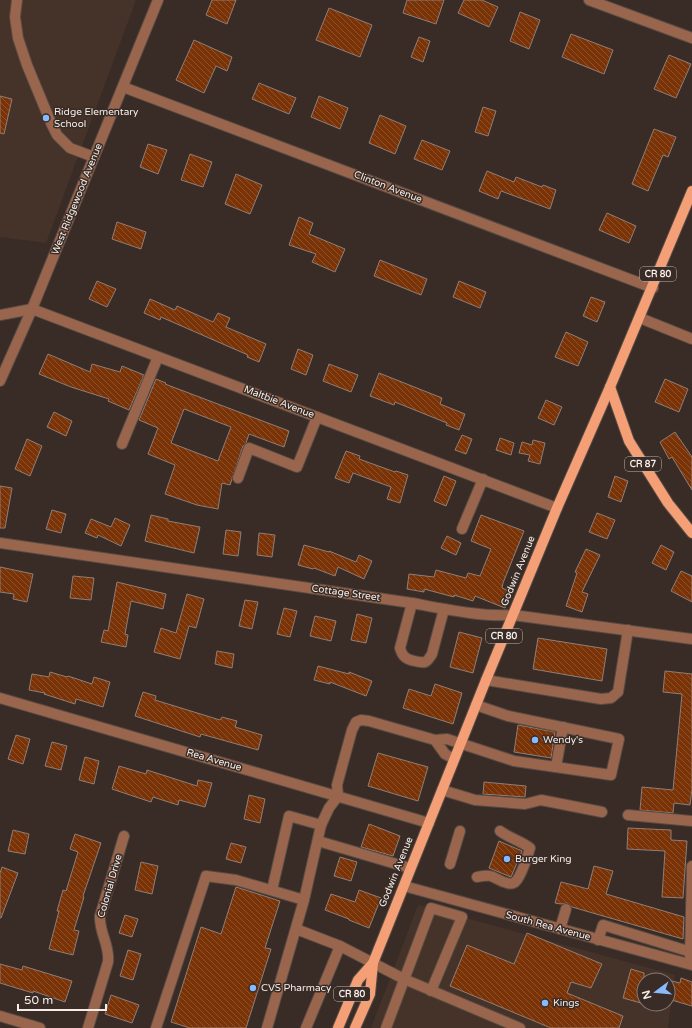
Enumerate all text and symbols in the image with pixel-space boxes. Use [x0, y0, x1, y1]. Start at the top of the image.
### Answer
place label: Ridge Elementary School [54, 106, 139, 130]
marker: Ridge Elementary School [41, 113, 51, 123]
street label: West Ridgewood Avenue [49, 141, 105, 256]
street label: Clinton Avenue [352, 168, 424, 206]
road number: CR 80 [640, 267, 676, 281]
street label: Maltbie Avenue [242, 383, 316, 421]
road number: CR 87 [625, 457, 661, 471]
street label: Godwin Avenue [498, 534, 538, 608]
street label: Cottage Street [311, 582, 381, 604]
road number: CR 80 [486, 629, 522, 643]
place label: Wendy's [543, 734, 583, 746]
marker: Wendy's [530, 735, 540, 745]
street label: Rea Avenue [185, 746, 243, 774]
street label: Godwin Avenue [376, 835, 416, 909]
street label: Colonial Drive [95, 853, 125, 919]
place label: Burger King [515, 853, 572, 865]
marker: Burger King [502, 854, 512, 864]
street label: South Rea Avenue [504, 909, 592, 943]
north arrow [636, 972, 676, 1012]
place label: CVS Pharmacy [261, 982, 332, 994]
marker: CVS Pharmacy [248, 983, 258, 993]
scale bar [18, 986, 106, 1012]
road number: CR 80 [334, 987, 370, 1001]
text: N [639, 989, 654, 1001]
text: 50 m [24, 993, 53, 1007]
place label: Kings [553, 997, 580, 1009]
marker: Kings [540, 998, 550, 1008]

